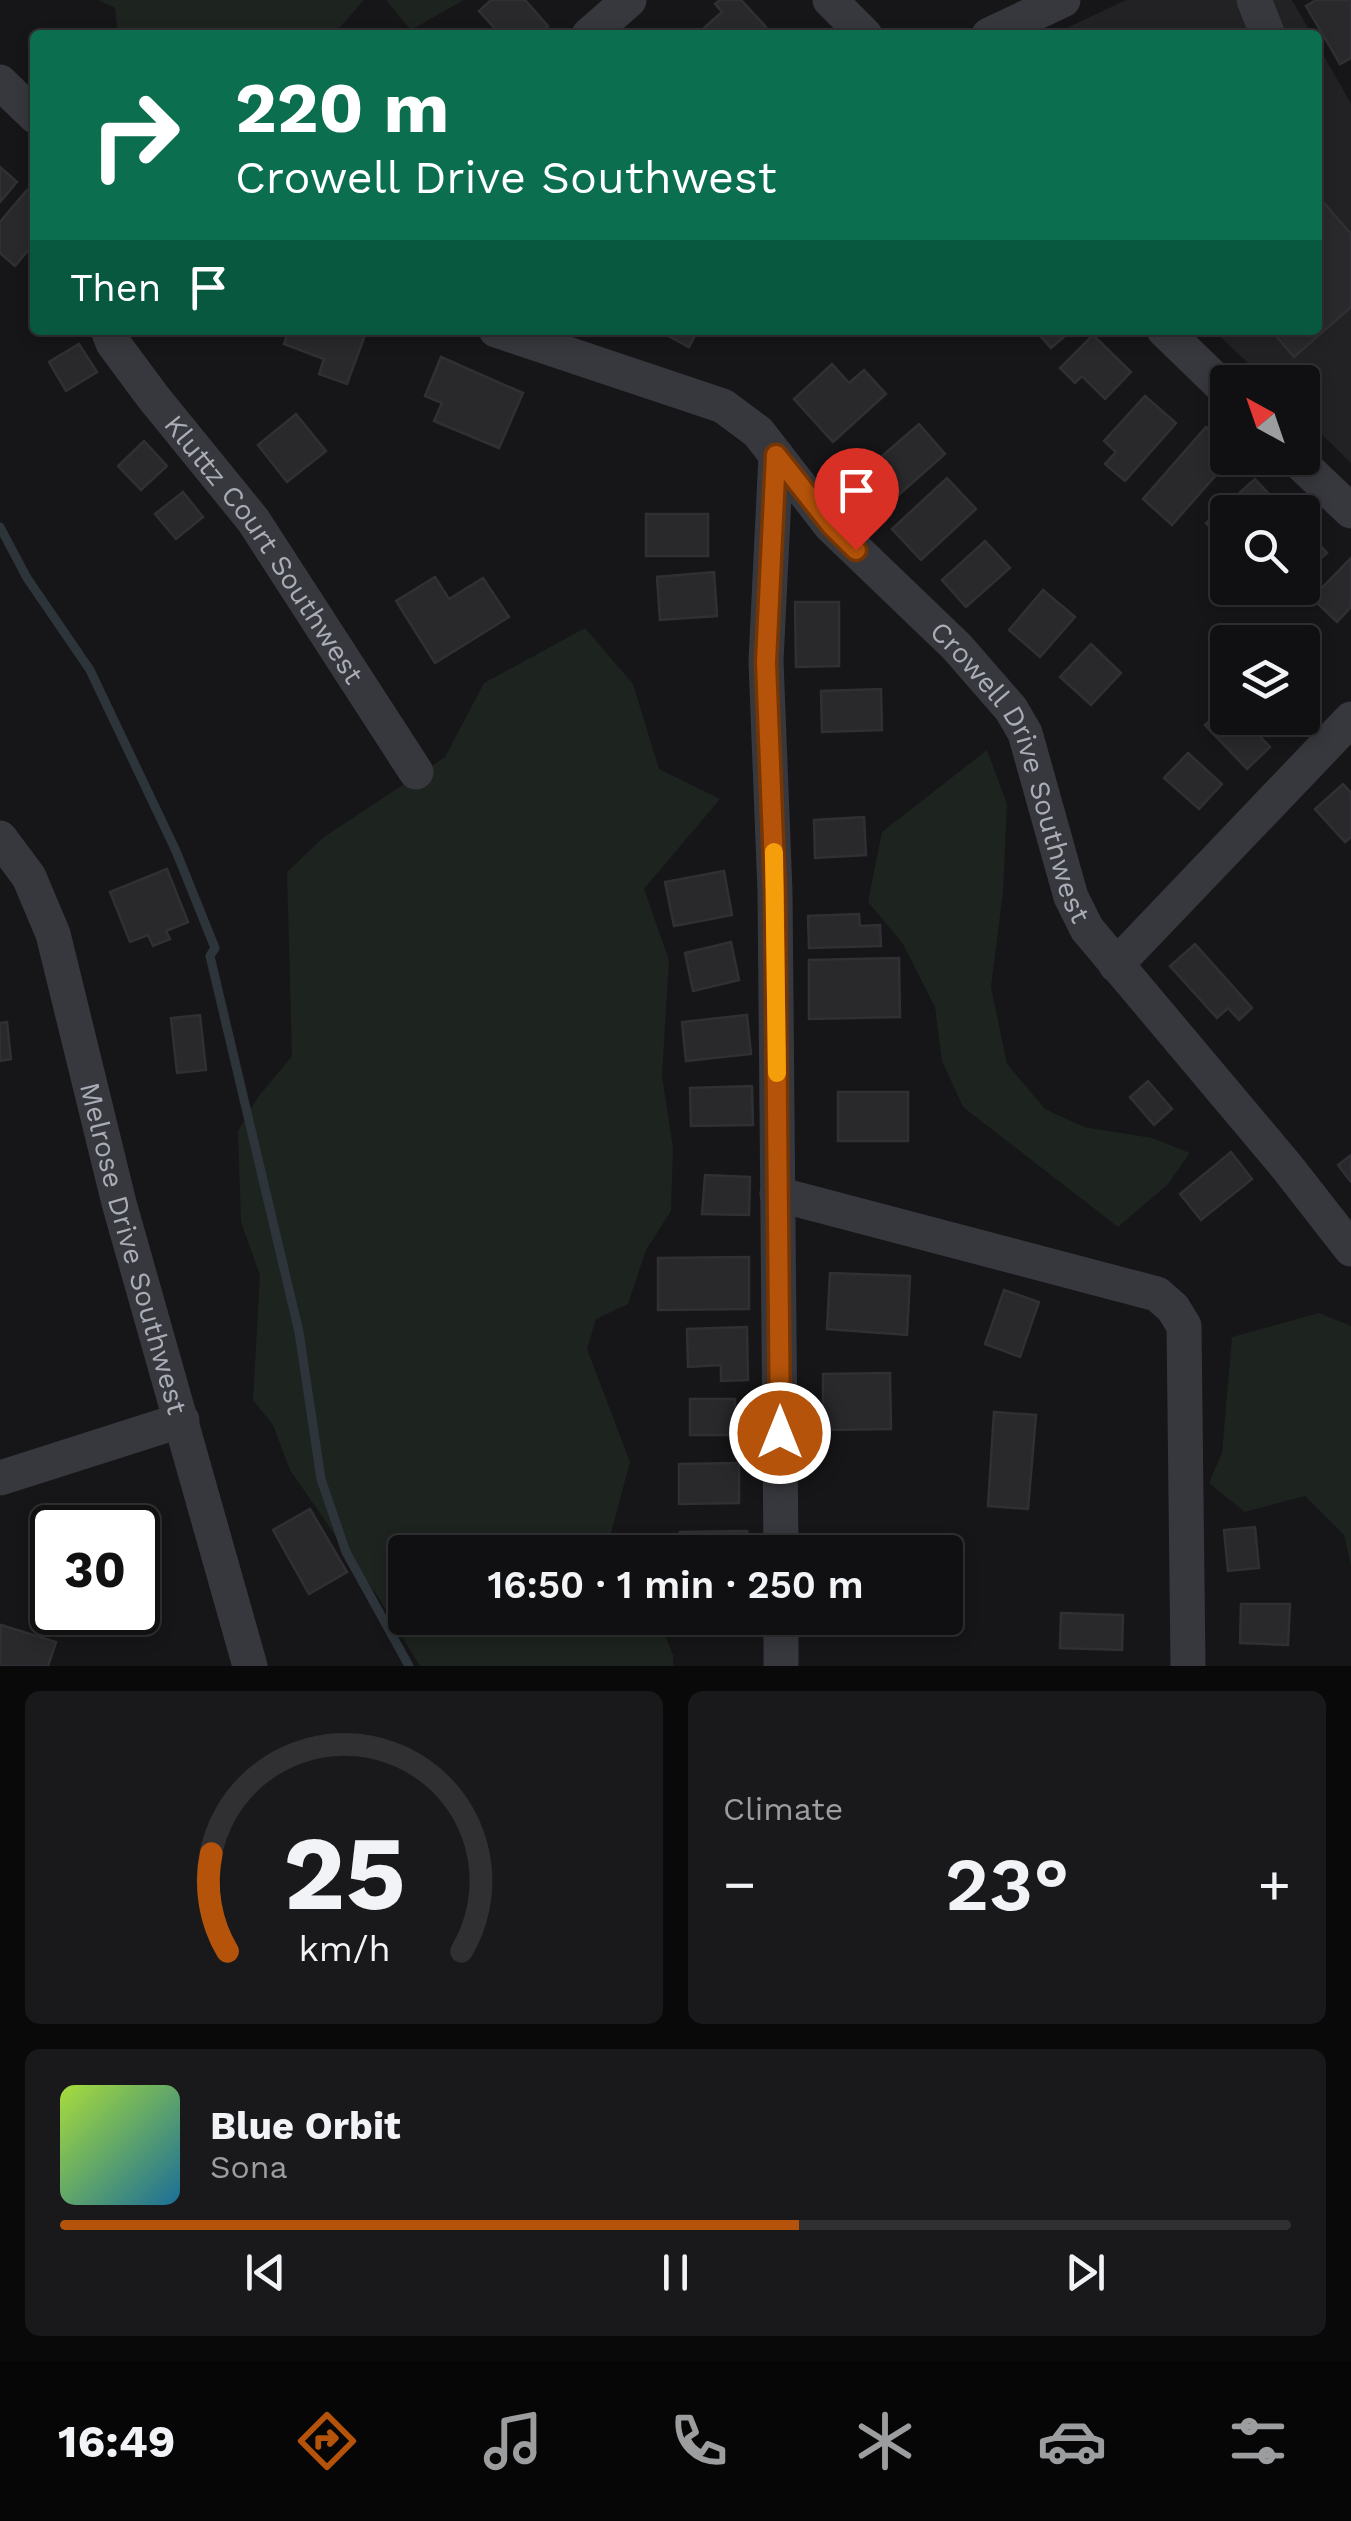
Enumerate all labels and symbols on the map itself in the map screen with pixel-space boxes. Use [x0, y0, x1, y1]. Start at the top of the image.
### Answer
north arrow [1210, 365, 1320, 475]
street label: Kluttz Court Southwest [158, 408, 371, 690]
pin [814, 448, 899, 551]
street label: Crowell Drive Southwest [924, 614, 1098, 928]
street label: Melrose Drive Southwest [74, 1079, 195, 1418]
position arrow [728, 1381, 832, 1485]
speed limit sign: 30 [30, 1505, 160, 1635]

